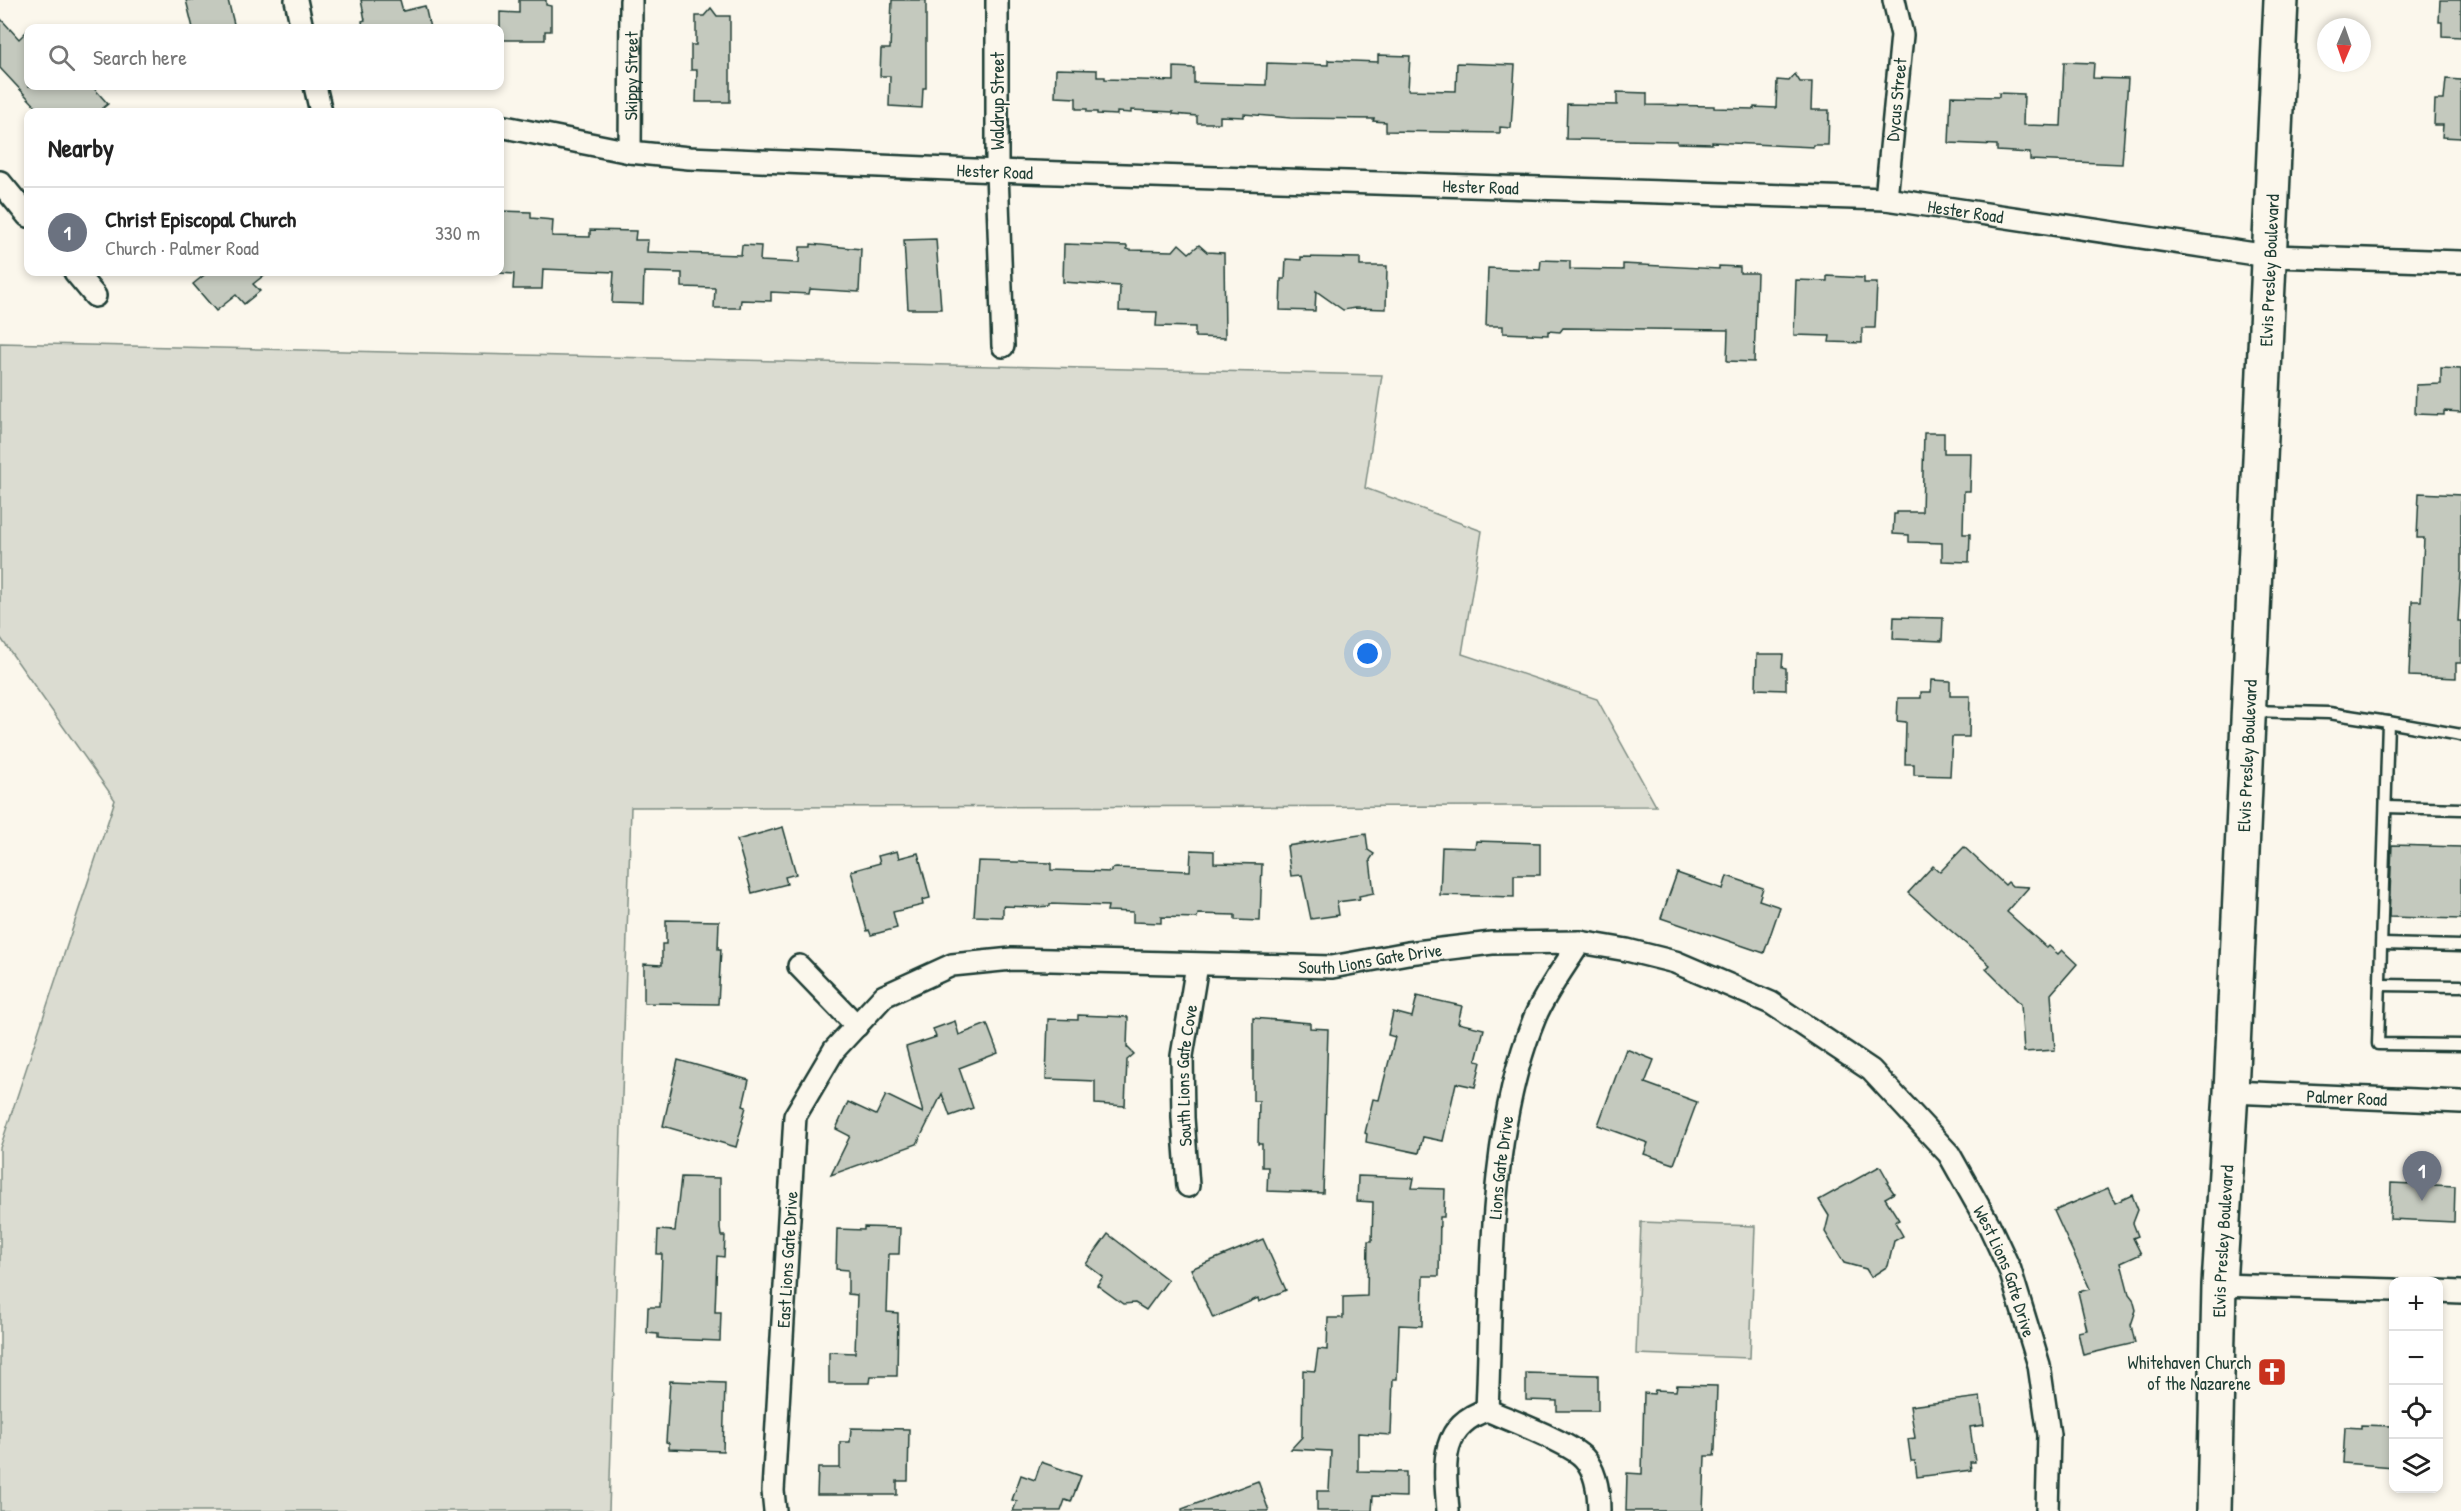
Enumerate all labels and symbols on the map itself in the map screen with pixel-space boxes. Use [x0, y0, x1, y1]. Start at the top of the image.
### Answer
north arrow [2317, 18, 2371, 72]
street label: Skippy Street [618, 31, 643, 121]
street label: Waldrup Street [985, 51, 1010, 150]
street label: Dycus Street [1879, 56, 1912, 142]
street label: Hester Road [956, 157, 1033, 185]
street label: Hester Road [1442, 173, 1519, 200]
street label: Hester Road [1926, 193, 2005, 229]
street label: Elvis Presley Boulevard [2253, 194, 2285, 347]
your location [1353, 639, 1382, 668]
street label: Elvis Presley Boulevard [2230, 679, 2262, 832]
street label: South Lions Gate Drive [1298, 937, 1443, 980]
street label: South Lions Gate Cove [1169, 1003, 1203, 1147]
street label: Palmer Road [2306, 1083, 2388, 1111]
street label: Lions Gate Drive [1482, 1114, 1519, 1220]
pin: 1 [2402, 1152, 2442, 1201]
street label: Elvis Presley Boulevard [2206, 1164, 2239, 1318]
street label: East Lions Gate Drive [770, 1191, 803, 1328]
street label: West Lions Gate Drive [1968, 1201, 2042, 1340]
place label: Whitehaven Church of the Nazarene [2128, 1350, 2251, 1396]
church icon: Whitehaven Church of the Nazarene [2256, 1356, 2288, 1388]

